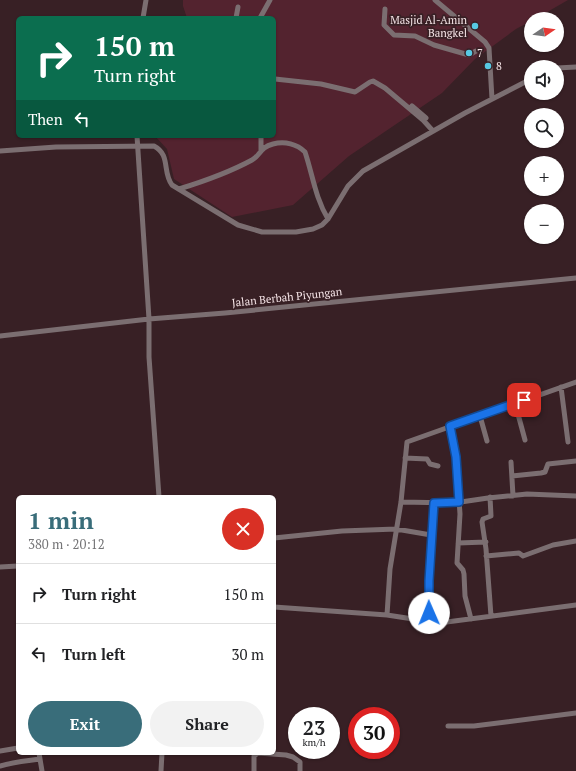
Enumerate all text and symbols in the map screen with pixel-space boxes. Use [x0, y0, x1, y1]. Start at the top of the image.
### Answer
north arrow [524, 12, 564, 52]
map controls [524, 12, 564, 244]
place label: Masjid Al-Amin Bangkel [390, 13, 467, 40]
marker: Masjid Al-Amin Bangkel [470, 21, 480, 31]
text: 150 m [94, 27, 175, 64]
icon: right [28, 32, 80, 84]
place label: 7 [477, 46, 483, 60]
marker: 7 [464, 48, 474, 58]
place label: 8 [496, 59, 502, 73]
button: sound [524, 60, 564, 100]
marker: 8 [483, 61, 493, 71]
text: Turn right [94, 63, 176, 87]
icon: left [71, 108, 93, 130]
button: search [524, 108, 564, 148]
text: Then [28, 109, 63, 129]
button: + [524, 156, 564, 196]
button: − [524, 204, 564, 244]
street label: Jalan Berbah Piyungan [231, 284, 343, 310]
pin [507, 383, 541, 417]
icon: arrive [513, 389, 535, 411]
text: 1 min [28, 504, 94, 536]
button: close [222, 508, 264, 550]
text: 380 m · 20:12 [28, 535, 105, 553]
icon: right [28, 583, 50, 605]
text: Turn right [62, 584, 137, 604]
text: 150 m [223, 584, 264, 604]
position arrow [408, 592, 450, 634]
icon: left [28, 643, 50, 665]
text: Turn left [62, 644, 126, 664]
text: 30 m [231, 644, 264, 664]
button: Exit [28, 701, 142, 747]
button: Share [150, 701, 264, 747]
speed limit sign: 30 [348, 707, 400, 759]
text: 23 [303, 714, 325, 741]
text: km/h [302, 736, 326, 749]

